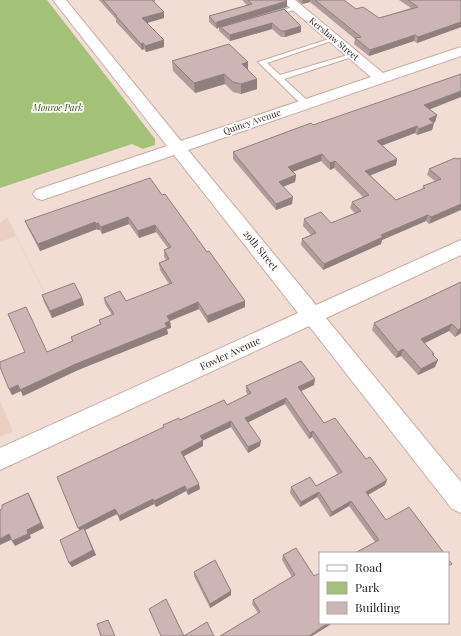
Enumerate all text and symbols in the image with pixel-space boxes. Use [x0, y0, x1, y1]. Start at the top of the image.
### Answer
street label: Kershaw Street [307, 14, 363, 63]
park label: Monroe Park [32, 101, 83, 113]
street label: Quincy Avenue [221, 105, 283, 137]
street label: 29th Street [240, 227, 282, 274]
street label: Fowler Avenue [197, 333, 263, 373]
legend [319, 552, 449, 624]
text: Road [355, 559, 382, 575]
text: Park [355, 579, 380, 595]
text: Building [355, 599, 401, 615]

